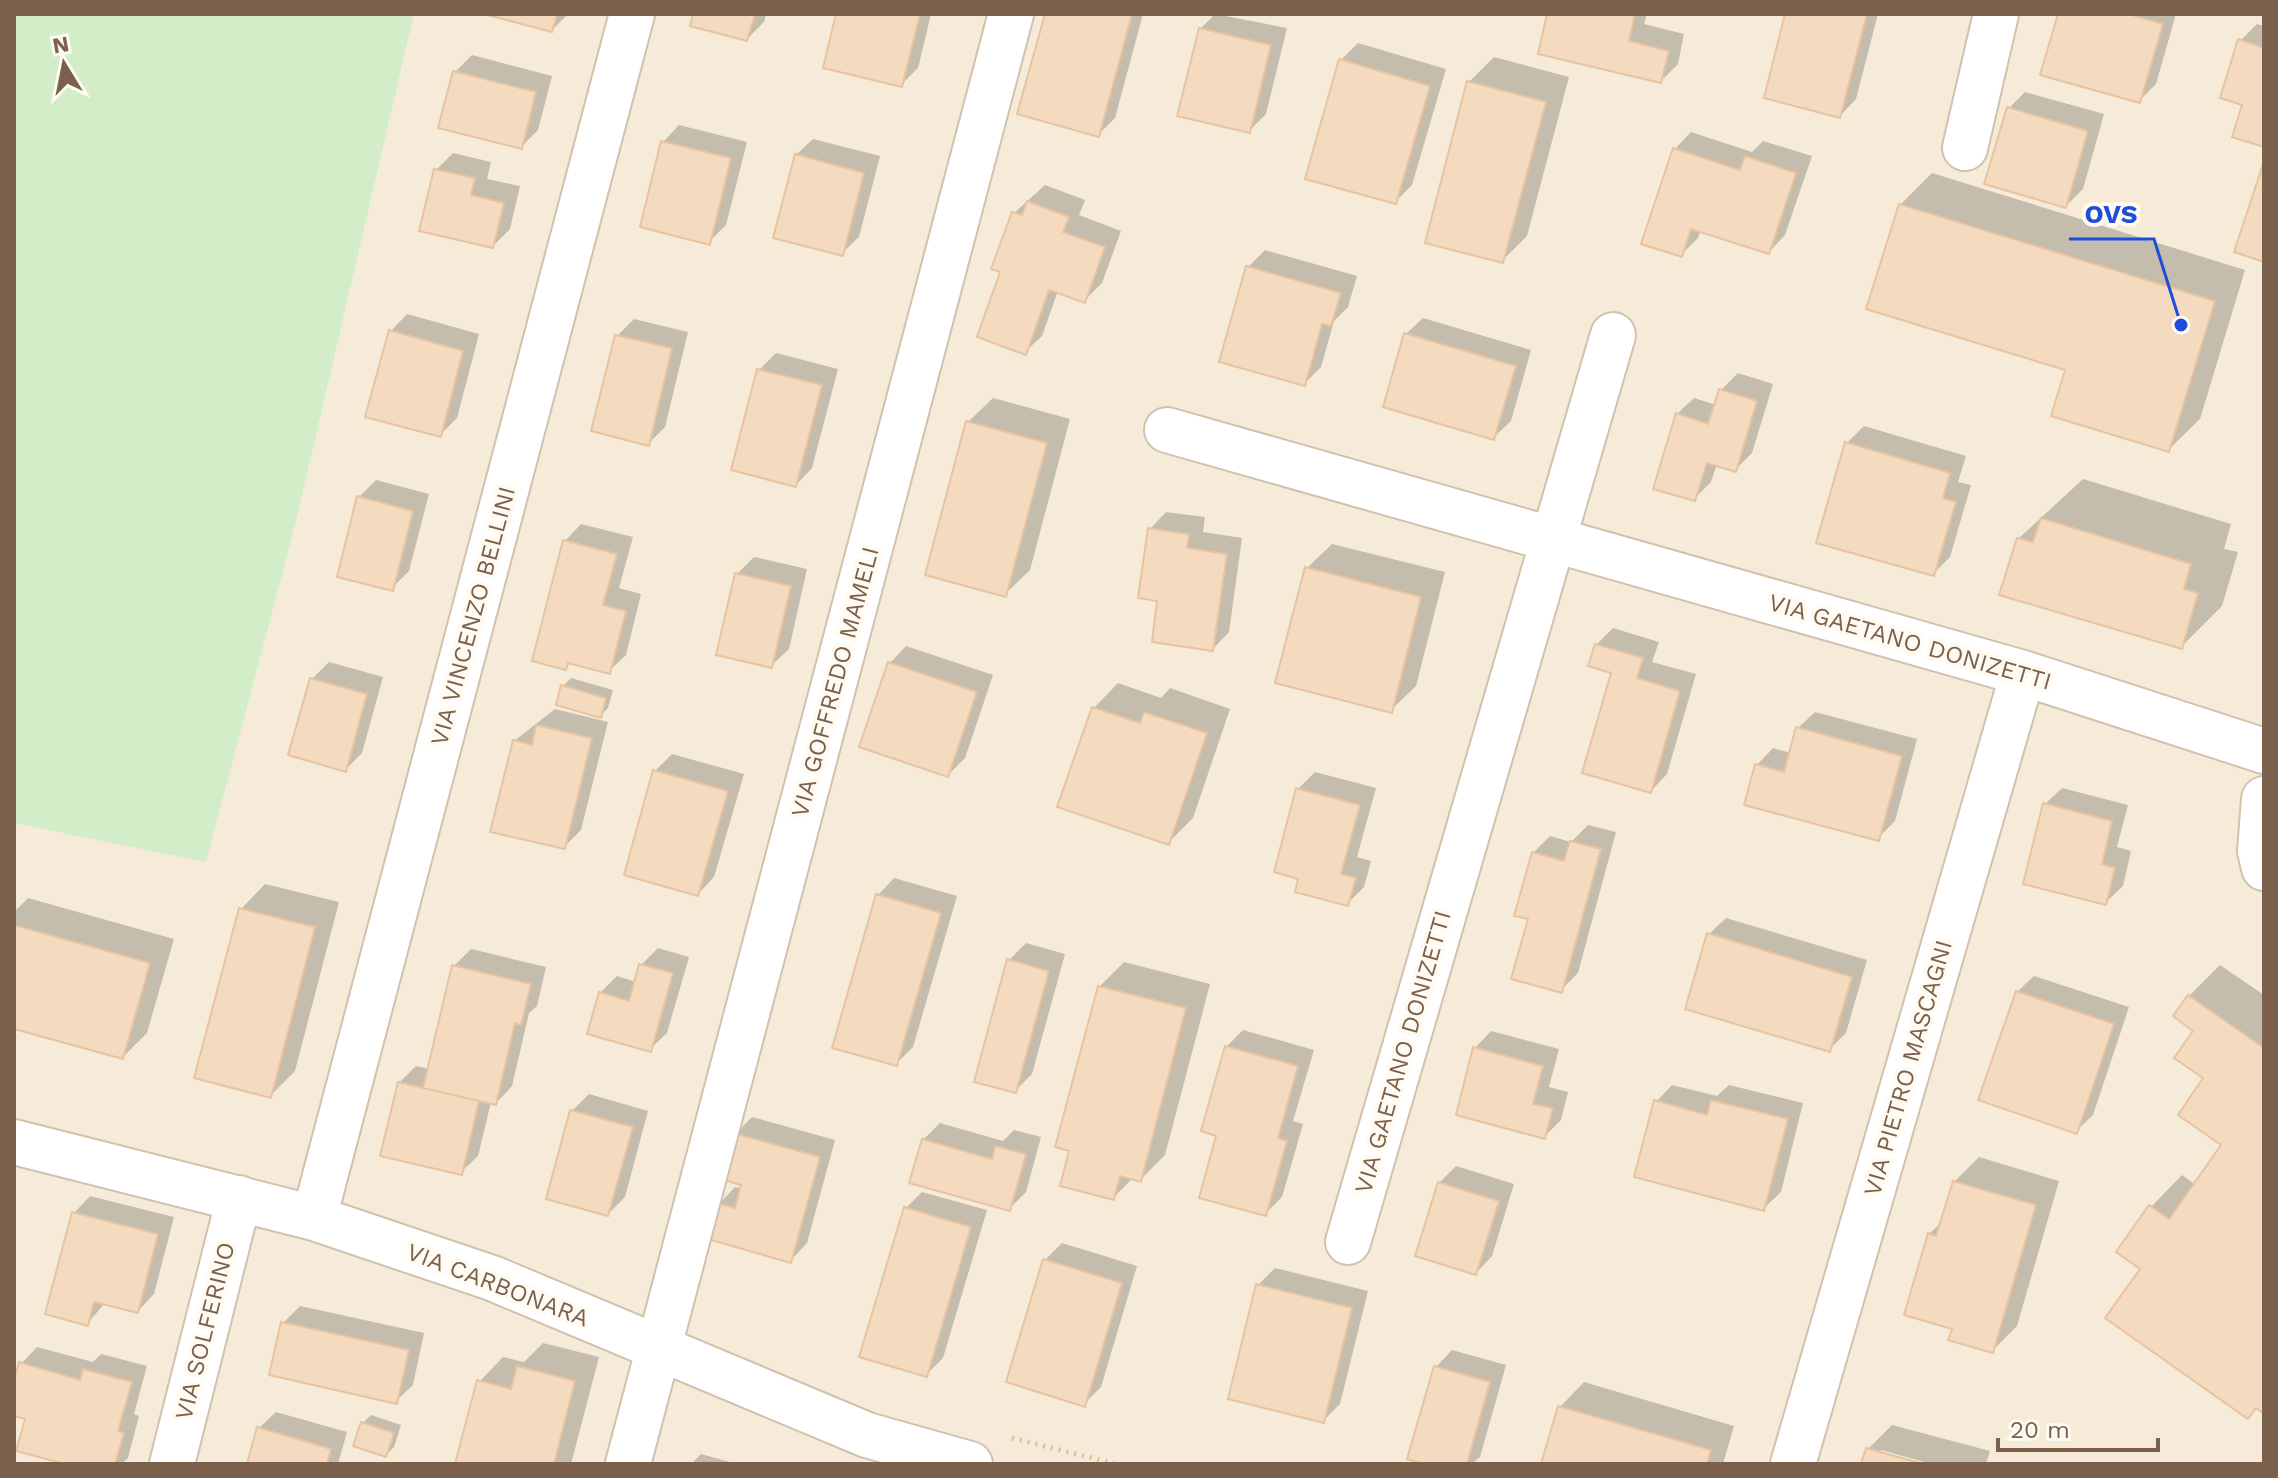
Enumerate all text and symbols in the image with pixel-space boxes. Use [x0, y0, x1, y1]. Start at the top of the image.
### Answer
north arrow [24, 24, 104, 104]
text: N [50, 31, 71, 59]
callout: OVS [2069, 189, 2154, 239]
text: OVS [2084, 199, 2138, 229]
street label: VIA VINCENZO BELLINI [425, 483, 521, 749]
street label: VIA GOFFREDO MAMELI [785, 544, 885, 820]
street label: VIA GAETANO DONIZETTI [1765, 588, 2055, 696]
street label: VIA GAETANO DONIZETTI [1349, 907, 1457, 1197]
street label: VIA PIETRO MASCAGNI [1858, 937, 1958, 1199]
street label: VIA CARBONARA [403, 1237, 593, 1333]
street label: VIA SOLFERINO [169, 1239, 241, 1423]
scale bar [1998, 1402, 2158, 1452]
text: 20 m [2010, 1416, 2070, 1444]

